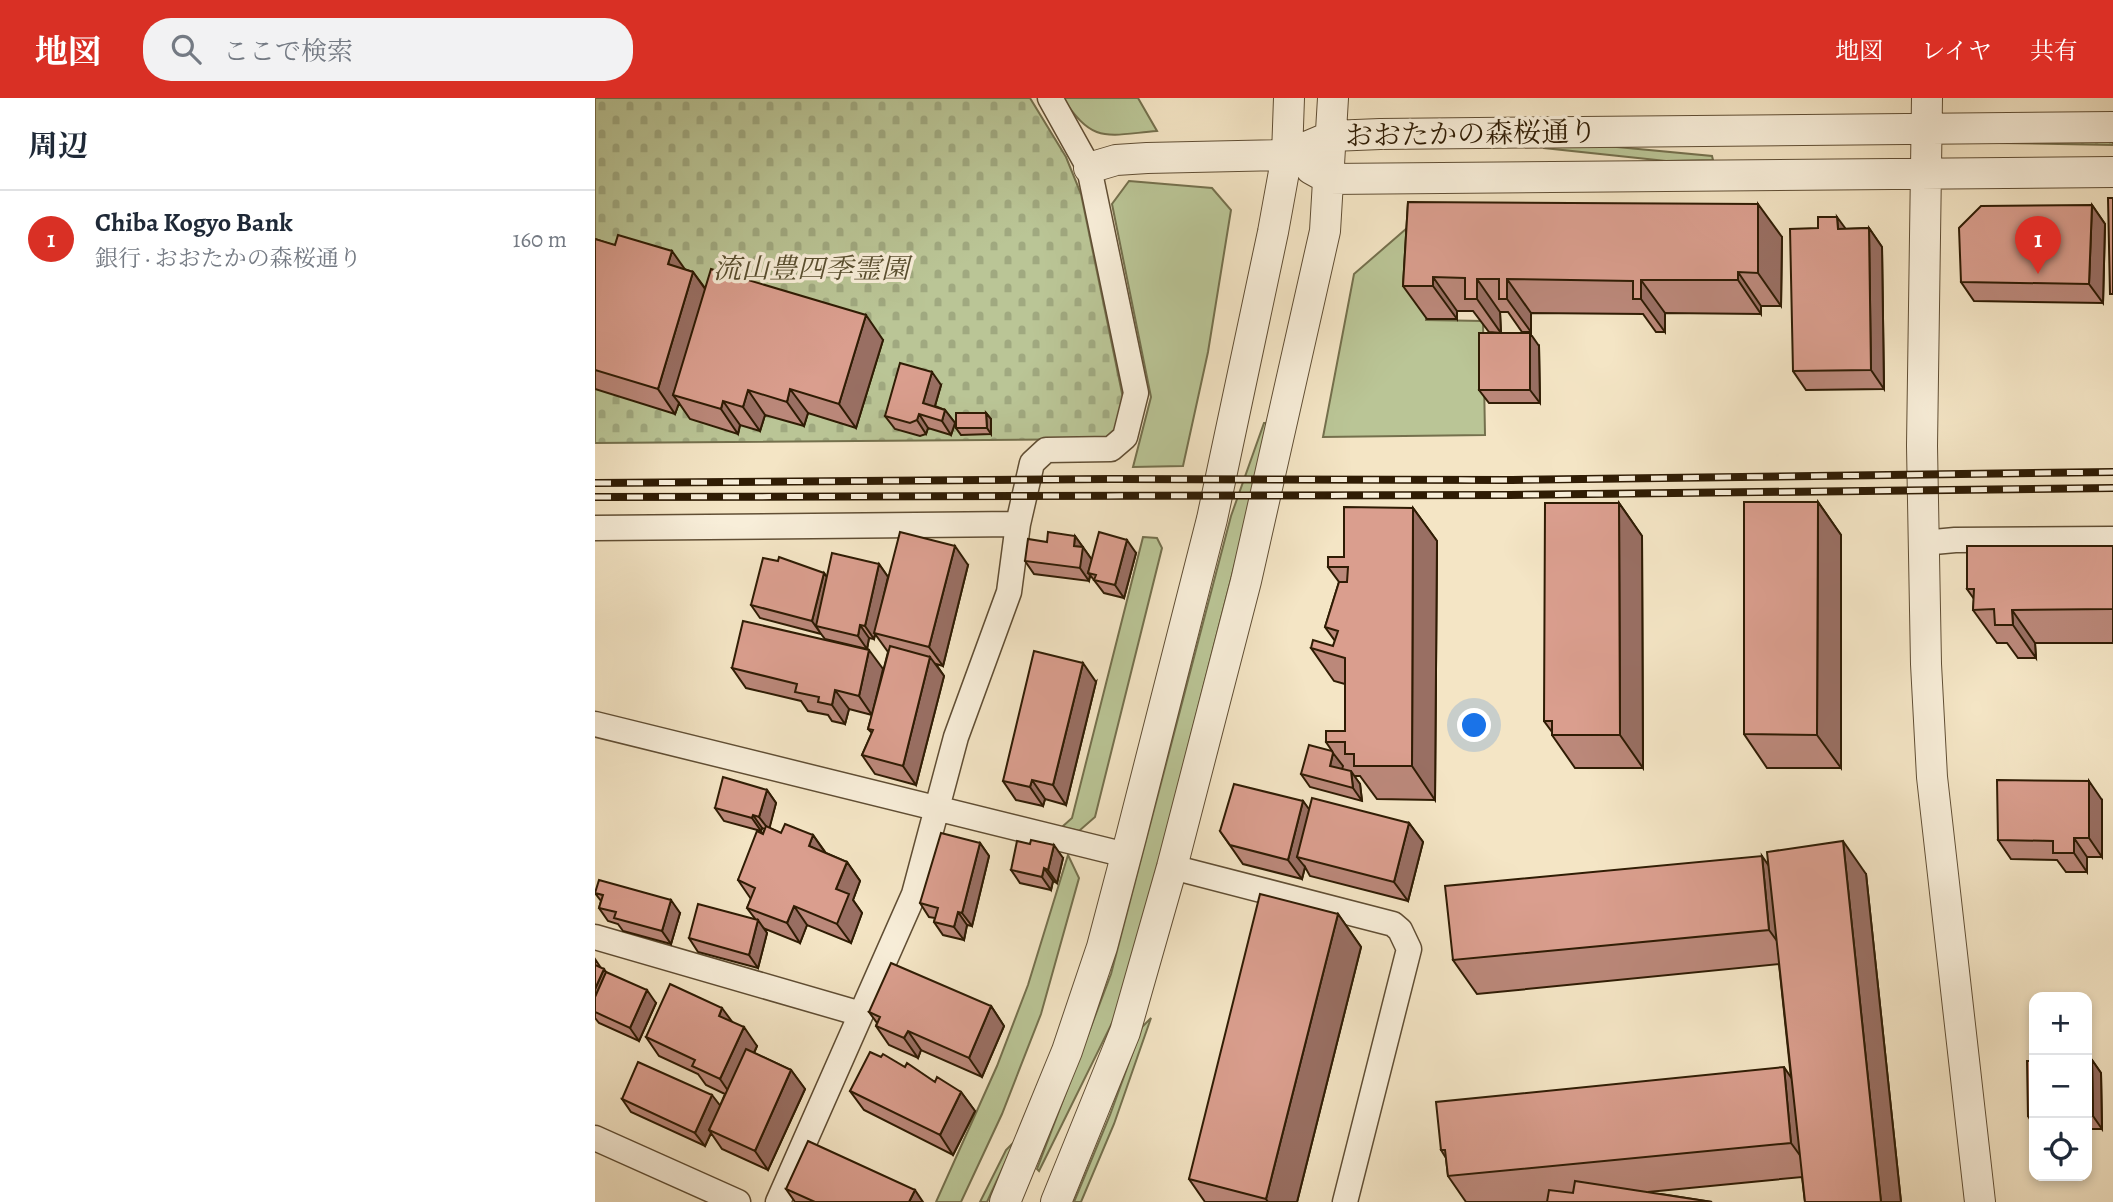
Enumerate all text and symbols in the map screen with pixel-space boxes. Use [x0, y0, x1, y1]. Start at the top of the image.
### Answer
search box [143, 18, 633, 81]
text: 地図 [35, 29, 101, 74]
icon: search [167, 30, 205, 68]
text: ここで検索 [223, 34, 353, 69]
text: 地図 [1835, 35, 1883, 67]
text: レイヤ [1921, 35, 1992, 67]
text: 共有 [2030, 35, 2078, 67]
street label: おおたかの森桜通り [1345, 113, 1597, 155]
text: 周辺 [28, 126, 88, 166]
text: Chiba Kogyo Bank [95, 205, 293, 240]
pin: 1 [2015, 216, 2061, 274]
text: 1 [47, 224, 55, 255]
text: 160 m [513, 224, 567, 255]
text: 銀行 · おおたかの森桜通り [95, 243, 362, 274]
park label: 流山豊四季霊園 [713, 250, 913, 288]
your location [1457, 708, 1491, 742]
map controls [2029, 992, 2092, 1181]
button: + [2029, 992, 2092, 1055]
button: − [2029, 1055, 2092, 1118]
button: locate [2029, 1118, 2092, 1181]

